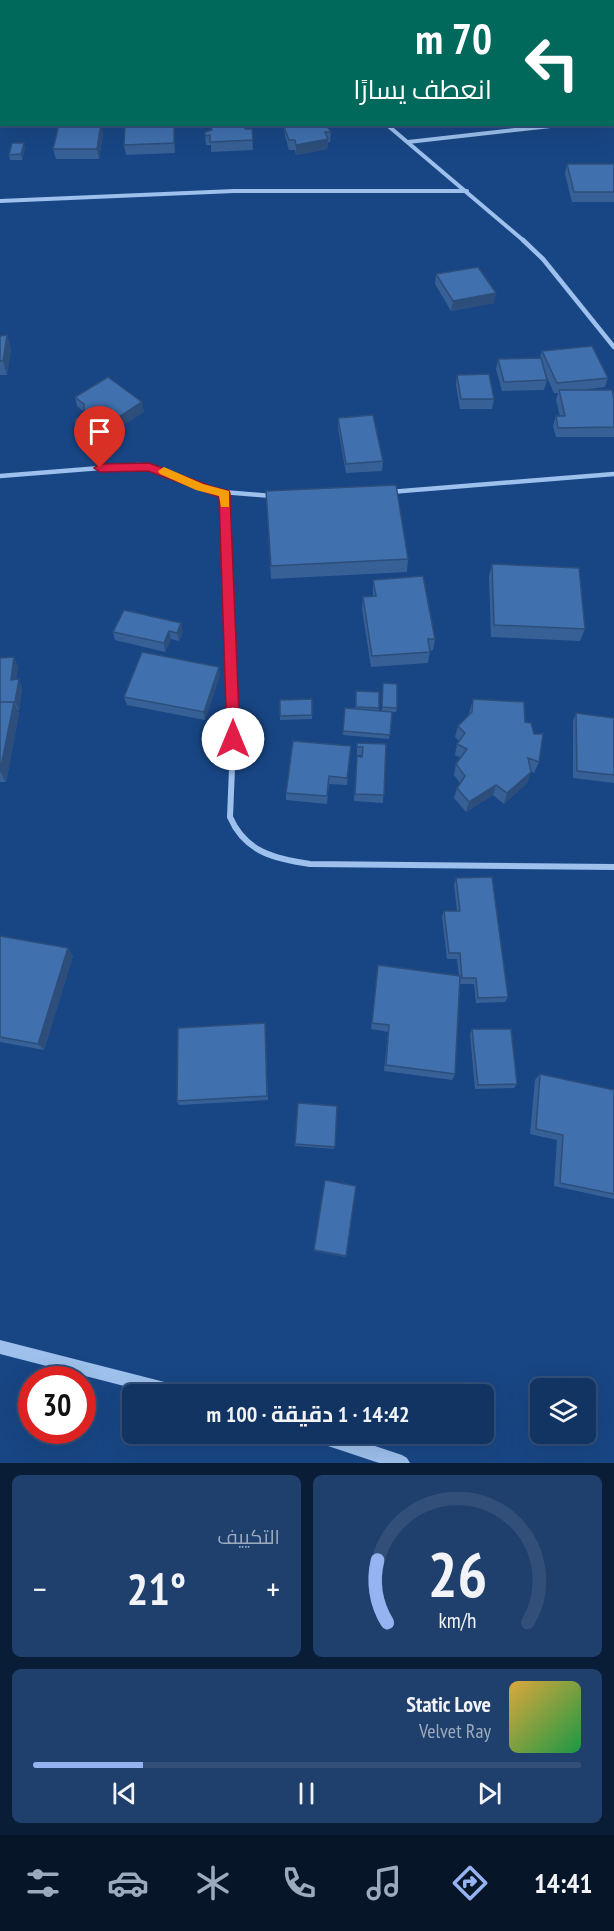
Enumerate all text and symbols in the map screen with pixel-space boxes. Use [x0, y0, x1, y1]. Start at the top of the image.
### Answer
text: 70 m [415, 11, 492, 66]
icon: left [513, 24, 591, 102]
text: انعطف يسارًا [353, 72, 492, 106]
pin [74, 406, 125, 468]
icon: arrive [83, 415, 116, 448]
position arrow [201, 707, 265, 771]
speed limit sign: 30 [18, 1366, 96, 1444]
map controls [530, 1378, 596, 1444]
button: layers [530, 1378, 596, 1444]
text: 14:42 · 1 دقيقة · 100 m [207, 1400, 409, 1428]
text: التكييف [217, 1524, 280, 1550]
text: 26 [428, 1533, 487, 1614]
text: 21° [127, 1559, 186, 1617]
text: − [33, 1567, 47, 1610]
text: + [266, 1567, 280, 1610]
text: km/h [438, 1606, 477, 1634]
text: Static Love [406, 1690, 491, 1718]
text: Velvet Ray [419, 1718, 491, 1744]
icon: previous [108, 1777, 141, 1810]
icon: pause [290, 1777, 323, 1810]
icon: next [473, 1777, 506, 1810]
icon: filters [22, 1862, 64, 1904]
icon: car [107, 1862, 149, 1904]
icon: climate [192, 1862, 234, 1904]
icon: phone [278, 1862, 320, 1904]
icon: music [363, 1862, 405, 1904]
icon: directions [449, 1862, 491, 1904]
text: 14:41 [534, 1866, 592, 1900]

